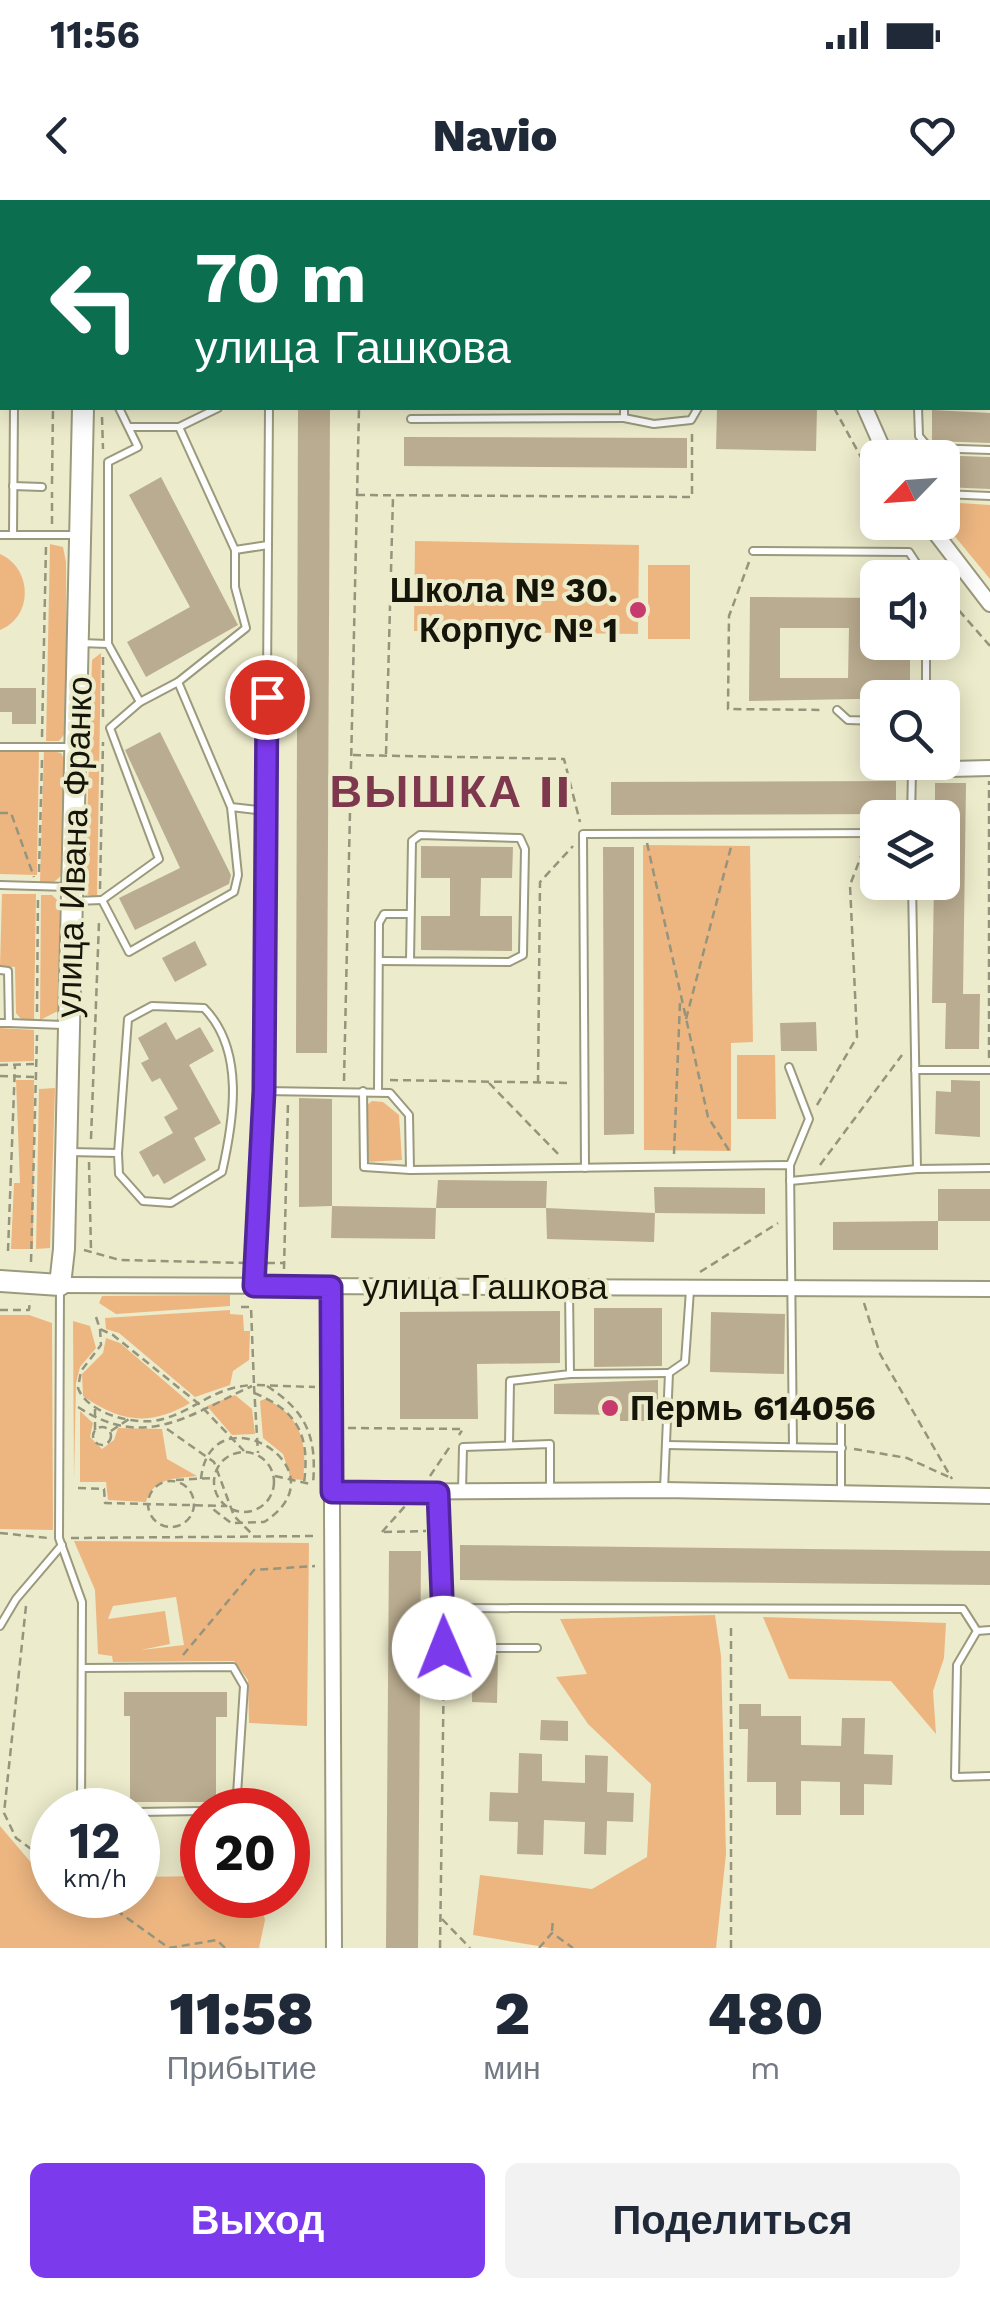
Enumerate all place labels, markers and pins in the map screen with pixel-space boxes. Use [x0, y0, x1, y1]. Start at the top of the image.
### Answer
place label: Школа № 30. Корпус № 1 [390, 569, 618, 651]
marker: Школа № 30. Корпус № 1 [627, 599, 649, 621]
pin [225, 655, 310, 740]
place label: Пермь 614056 [630, 1387, 876, 1429]
marker: Пермь 614056 [599, 1397, 621, 1419]

